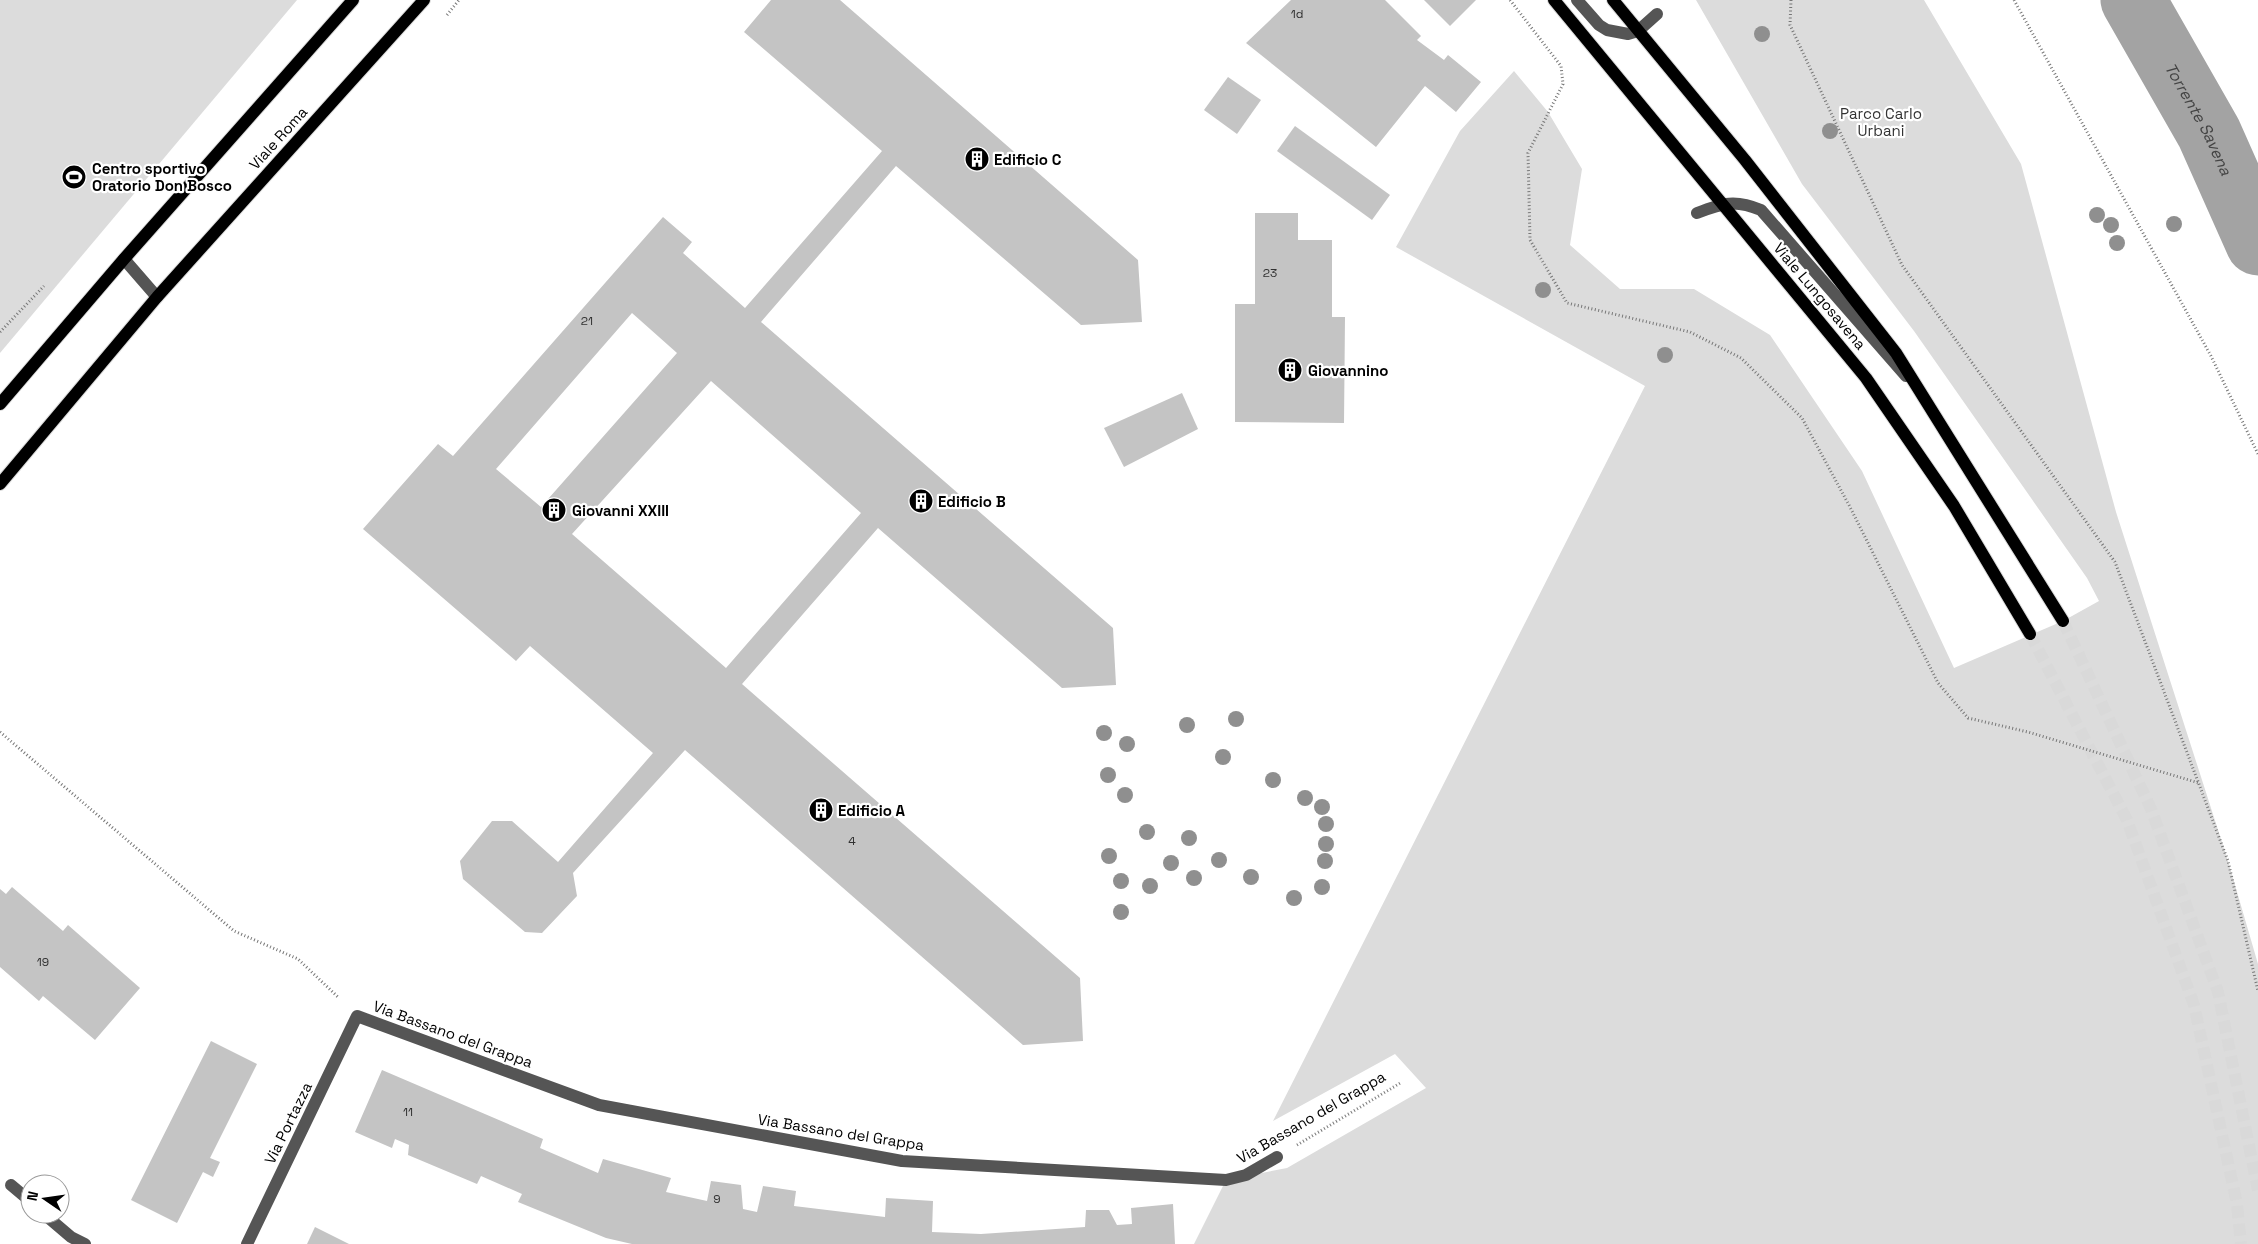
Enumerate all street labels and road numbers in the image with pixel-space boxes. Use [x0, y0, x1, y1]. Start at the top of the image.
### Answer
street label: Viale Roma [245, 102, 311, 173]
street label: Viale Lungosavena [1770, 239, 1871, 354]
street label: Via Bassano del Grappa [371, 996, 536, 1072]
street label: Via Bassano del Grappa [1233, 1066, 1389, 1167]
street label: Via Portazza [260, 1079, 316, 1167]
street label: Via Bassano del Grappa [756, 1109, 926, 1155]

